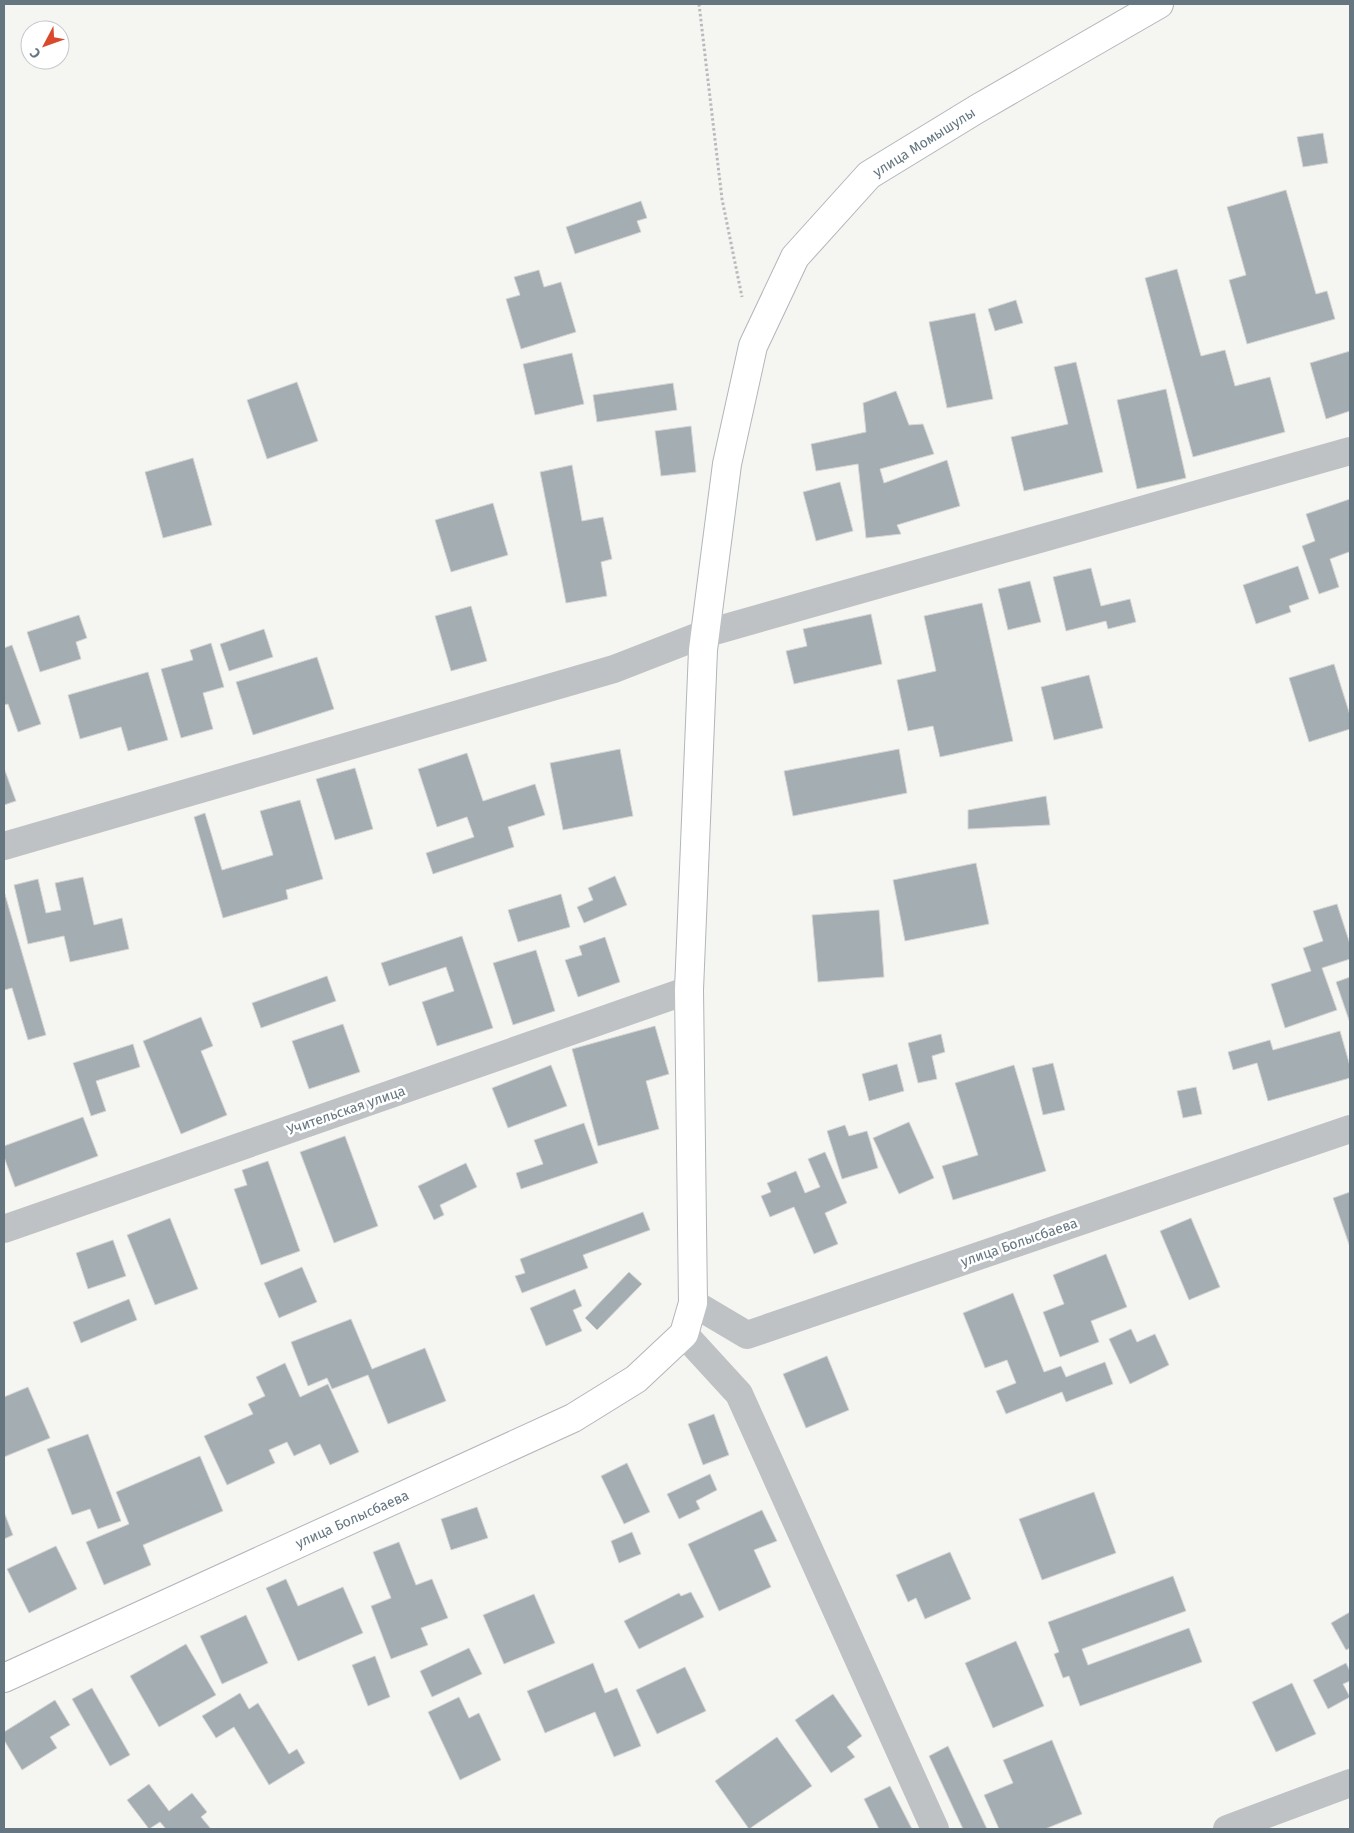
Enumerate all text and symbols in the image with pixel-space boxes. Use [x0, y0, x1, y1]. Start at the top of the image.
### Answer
north arrow [20, 20, 70, 70]
text: С [27, 45, 45, 62]
street label: улица Момышулы [870, 104, 979, 181]
street label: Учительская улица [285, 1082, 407, 1139]
street label: улица Болысбаева [959, 1215, 1080, 1270]
street label: улица Болысбаева [293, 1487, 412, 1552]

